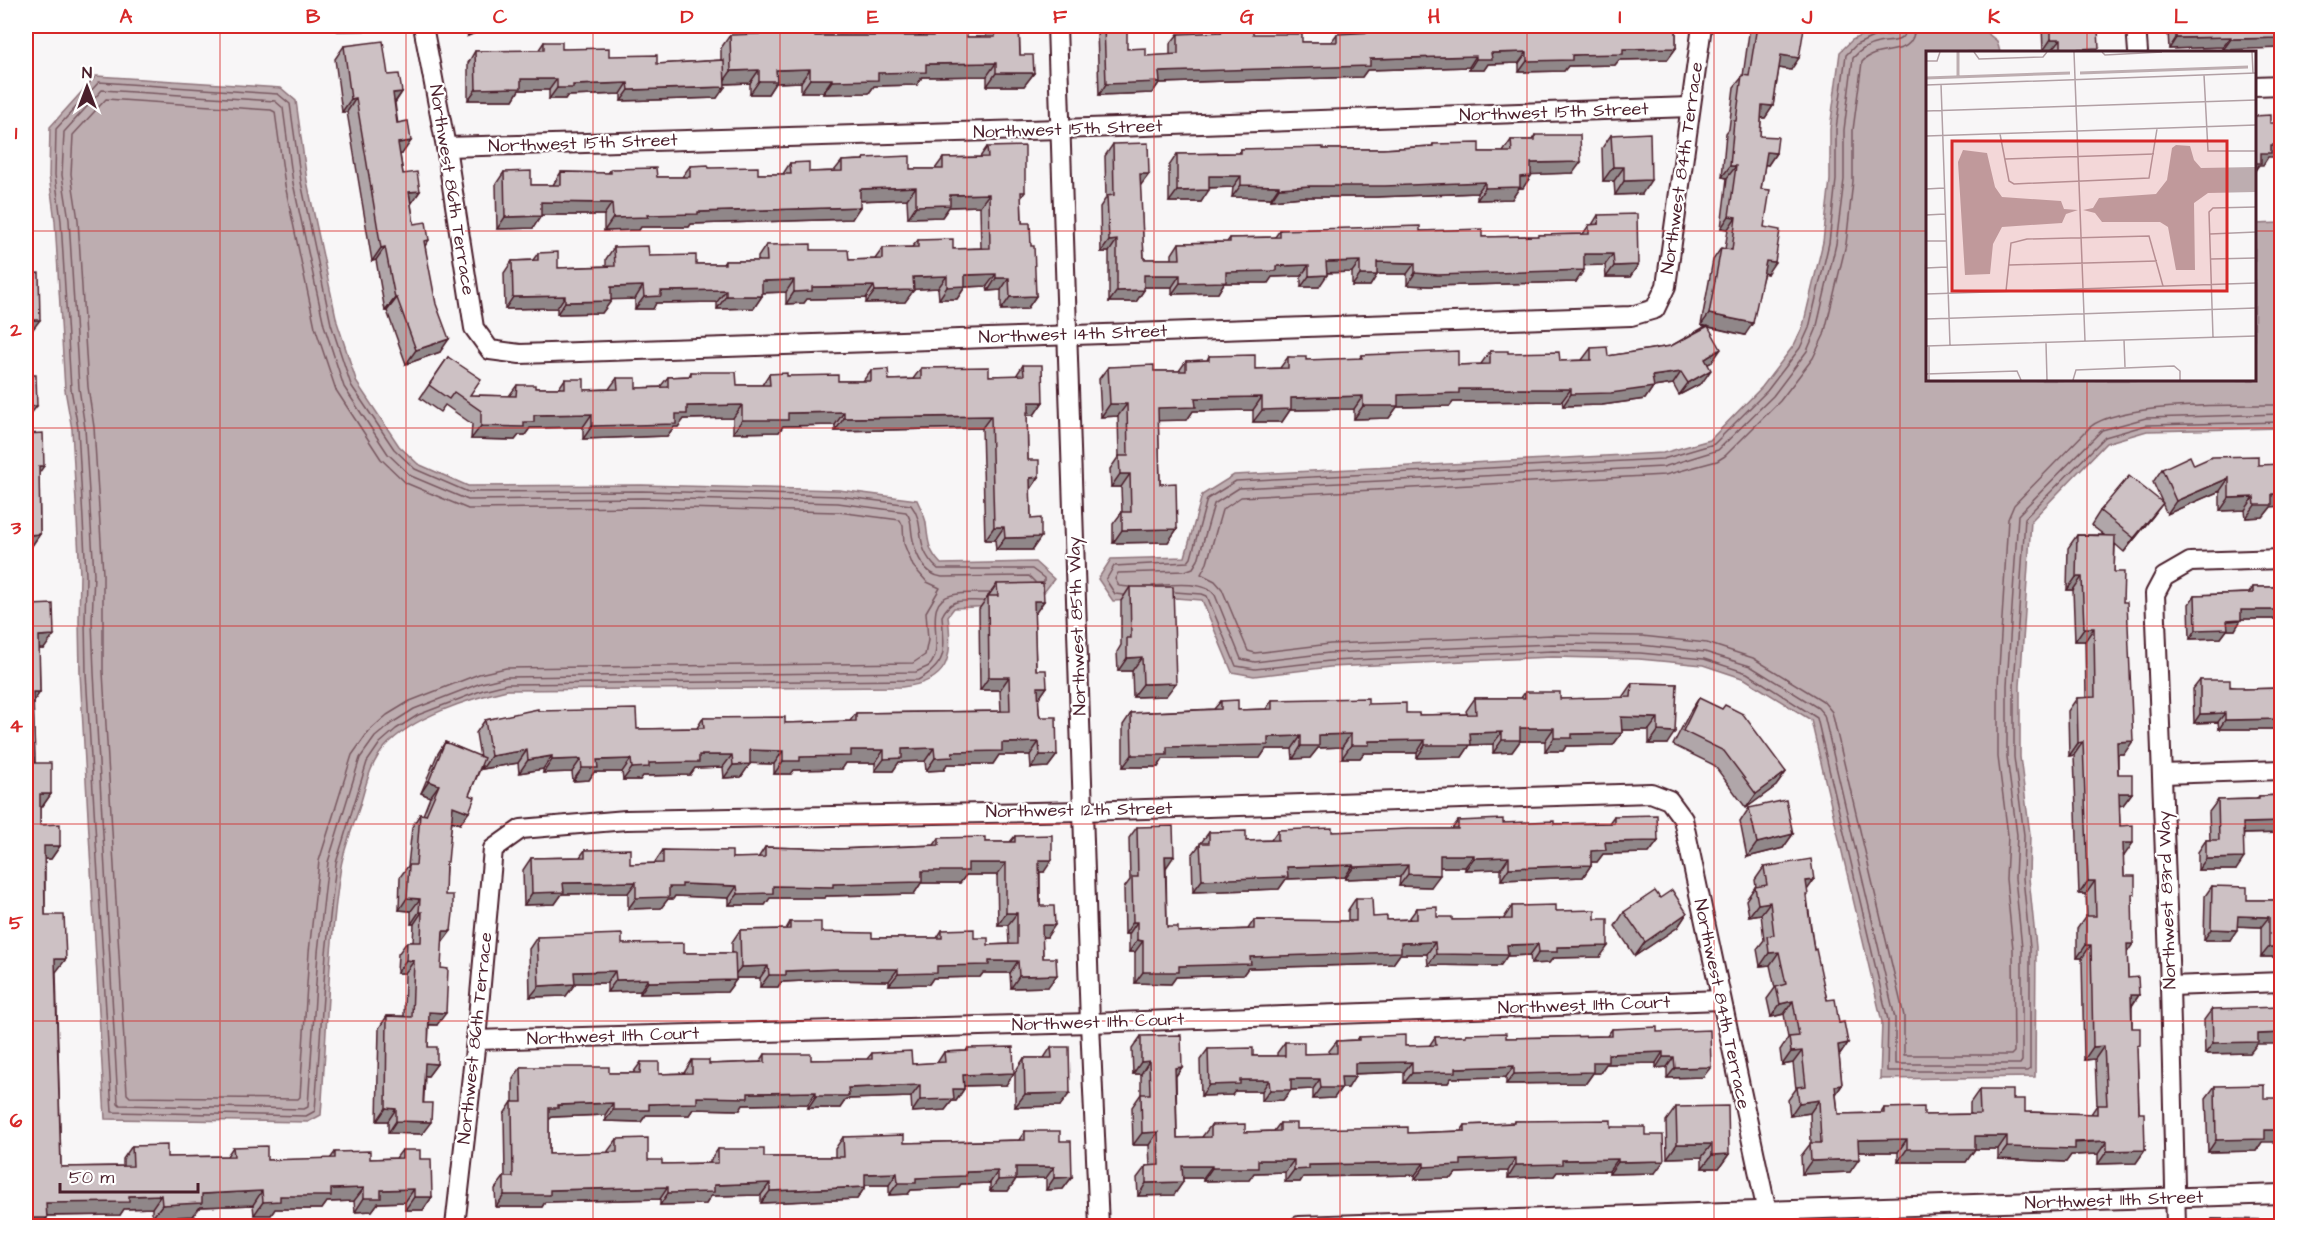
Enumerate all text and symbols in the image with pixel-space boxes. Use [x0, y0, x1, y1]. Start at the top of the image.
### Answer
text: A [120, 3, 133, 31]
text: B [306, 3, 321, 31]
text: C [493, 3, 508, 31]
text: D [681, 3, 694, 31]
text: E [867, 3, 879, 31]
text: F [1053, 3, 1068, 31]
text: G [1240, 3, 1254, 31]
text: H [1428, 3, 1440, 31]
text: I [1618, 3, 1622, 31]
text: J [1801, 3, 1813, 31]
text: K [1988, 3, 2001, 31]
text: L [2174, 3, 2188, 31]
inset map [1926, 51, 2256, 381]
north arrow [57, 57, 117, 117]
street label: Northwest 84th Terrace [1655, 60, 1709, 276]
text: N [82, 62, 92, 84]
street label: Northwest 86th Terrace [423, 83, 481, 297]
street label: Northwest 15th Street [1459, 96, 1650, 128]
street label: Northwest 15th Street [973, 113, 1164, 145]
text: 1 [15, 119, 18, 147]
street label: Northwest 15th Street [488, 127, 679, 159]
text: 2 [9, 316, 22, 344]
street label: Northwest 14th Street [978, 318, 1169, 350]
text: 3 [10, 514, 22, 542]
street label: Northwest 85th Way [1061, 536, 1094, 716]
text: 4 [9, 712, 23, 740]
street label: Northwest 12th Street [985, 796, 1173, 824]
street label: Northwest 83rd Way [2151, 810, 2184, 990]
street label: Northwest 84th Terrace [1688, 897, 1757, 1111]
text: 5 [9, 909, 24, 937]
street label: Northwest 86th Terrace [451, 931, 499, 1145]
street label: Northwest 11th Court [1497, 989, 1671, 1021]
street label: Northwest 11th Court [1011, 1006, 1185, 1038]
street label: Northwest 11th Court [526, 1020, 700, 1052]
text: 6 [10, 1107, 23, 1135]
scale bar [60, 1156, 198, 1194]
text: 50 m [69, 1165, 114, 1190]
street label: Northwest 11th Street [2024, 1184, 2205, 1216]

